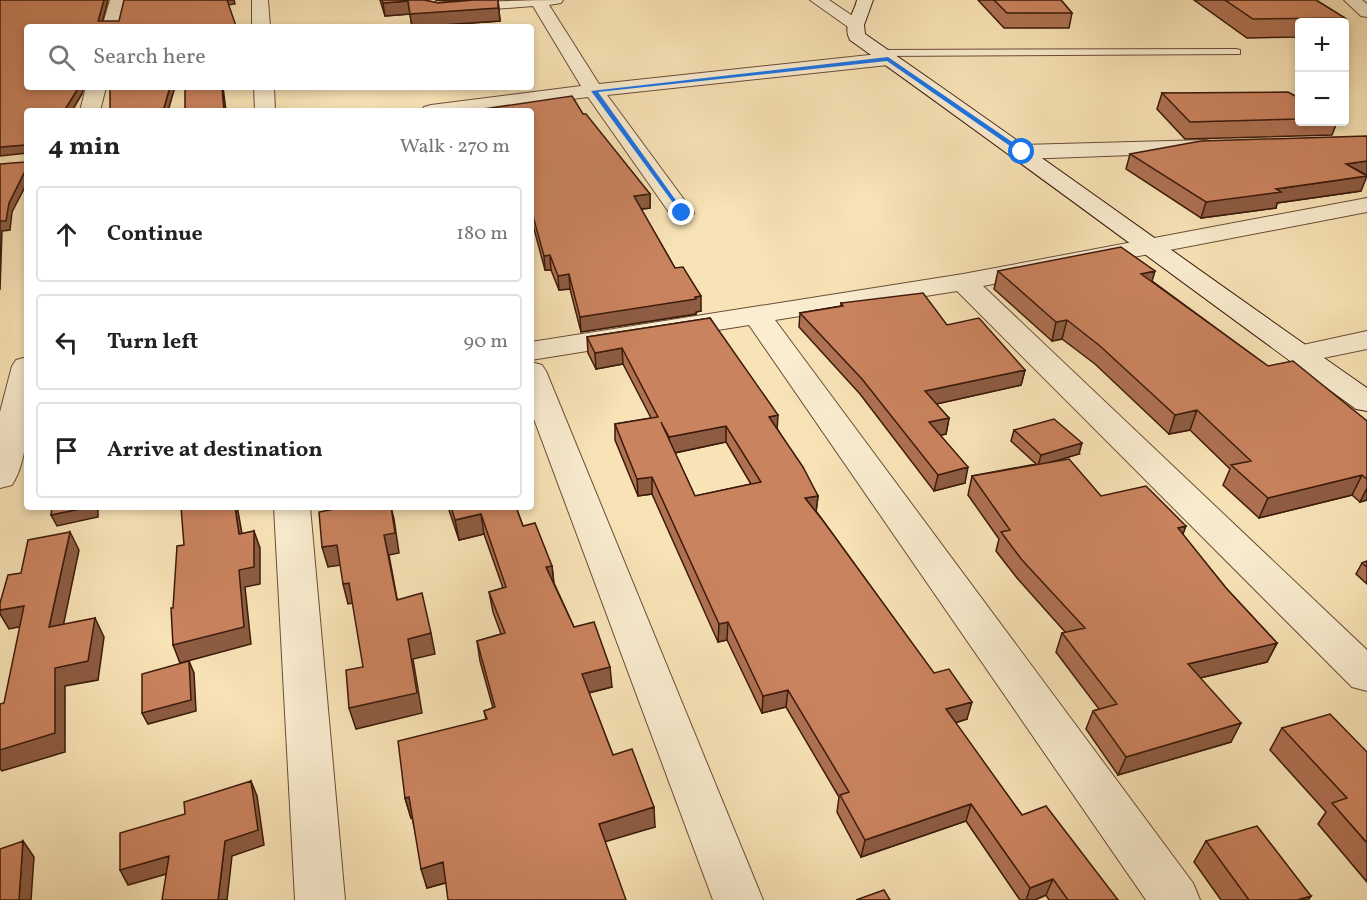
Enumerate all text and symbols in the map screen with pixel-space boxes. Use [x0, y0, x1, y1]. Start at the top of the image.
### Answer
map controls [1295, 18, 1349, 126]
button: + [1295, 18, 1349, 72]
search box [24, 24, 534, 90]
icon: search [45, 41, 78, 74]
text: Search here [93, 42, 206, 73]
button: − [1295, 72, 1349, 126]
text: 4 min [48, 129, 120, 165]
text: Walk · 270 m [400, 133, 510, 161]
route start [1008, 138, 1034, 164]
route end [668, 199, 694, 225]
icon: ahead [50, 218, 83, 251]
text: Continue [107, 219, 203, 250]
text: 180 m [456, 220, 508, 248]
icon: left [50, 326, 83, 359]
text: Turn left [107, 327, 198, 358]
text: 90 m [464, 328, 508, 356]
icon: arrive [50, 434, 83, 467]
text: Arrive at destination [107, 435, 323, 466]

